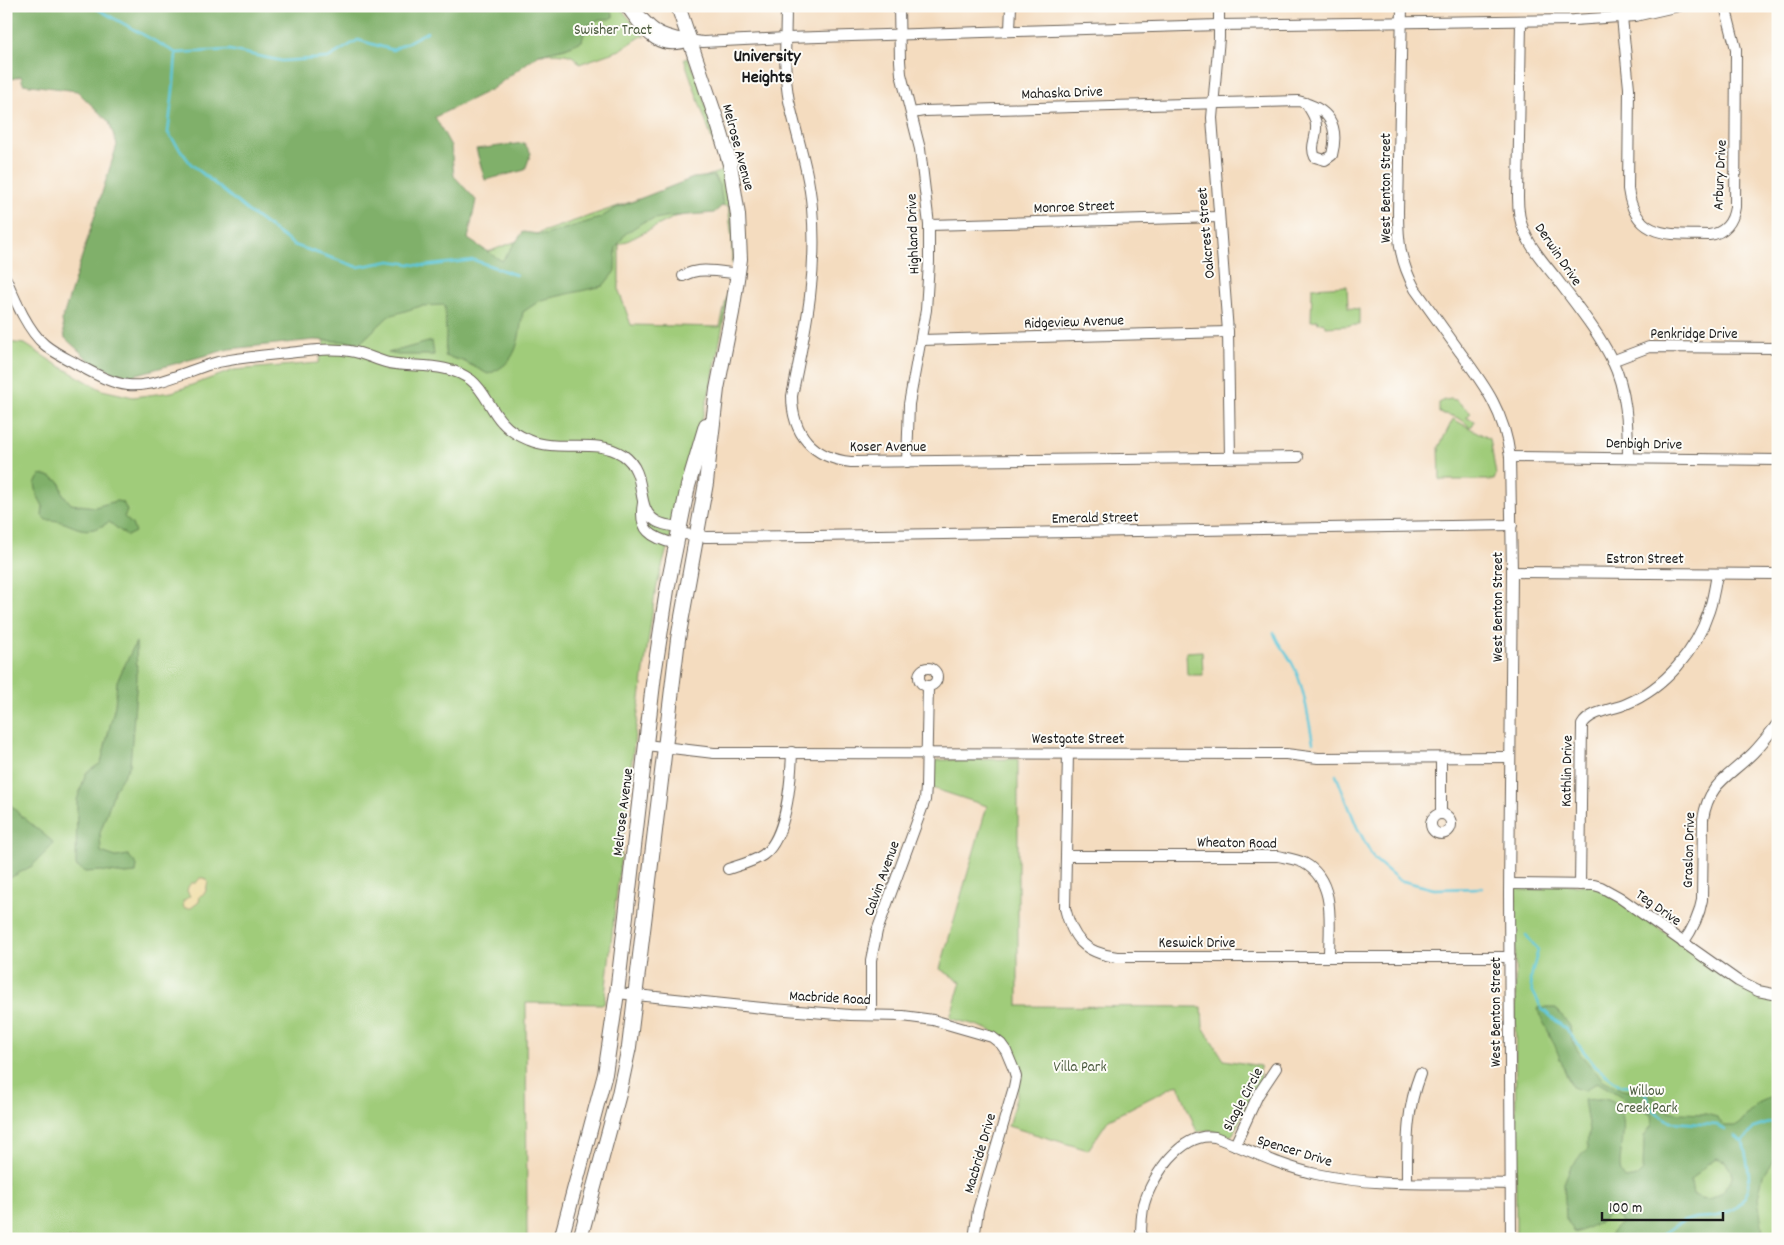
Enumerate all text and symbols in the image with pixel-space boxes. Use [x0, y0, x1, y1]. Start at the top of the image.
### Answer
park label: Swisher Tract [574, 20, 652, 42]
district label: University Heights [733, 45, 801, 91]
street label: Mahaska Drive [1021, 82, 1104, 106]
street label: Melrose Avenue [715, 102, 759, 194]
street label: West Benton Street [1376, 132, 1398, 243]
street label: Arbury Drive [1708, 139, 1734, 211]
street label: Oakcrest Street [1192, 186, 1222, 279]
street label: Highland Drive [902, 193, 926, 275]
street label: Monroe Street [1033, 196, 1115, 220]
street label: Derwin Drive [1528, 219, 1587, 291]
street label: Ridgeview Avenue [1024, 310, 1125, 336]
street label: Penkridge Drive [1650, 324, 1738, 346]
street label: Denbigh Drive [1606, 433, 1683, 457]
street label: Koser Avenue [850, 437, 927, 459]
street label: Emerald Street [1051, 507, 1139, 531]
street label: Estron Street [1606, 549, 1684, 571]
street label: West Benton Street [1488, 551, 1510, 662]
street label: Westgate Street [1032, 729, 1125, 751]
street label: Kathlin Drive [1556, 734, 1580, 807]
street label: Melrose Avenue [608, 767, 640, 858]
street label: Graslon Drive [1678, 811, 1702, 888]
street label: Wheaton Road [1197, 832, 1277, 856]
street label: Calvin Avenue [859, 838, 907, 919]
street label: Teg Drive [1630, 885, 1686, 933]
street label: Keswick Drive [1159, 933, 1236, 955]
street label: West Benton Street [1486, 956, 1508, 1067]
street label: Macbride Road [788, 986, 871, 1012]
park label: Villa Park [1053, 1057, 1107, 1079]
street label: Slagle Circle [1218, 1064, 1270, 1136]
park label: Willow Creek Park [1616, 1081, 1678, 1120]
street label: Macbride Drive [959, 1110, 1003, 1196]
street label: Spencer Drive [1254, 1130, 1335, 1174]
scale bar [1602, 1190, 1723, 1222]
text: 100 m [1609, 1198, 1642, 1220]

